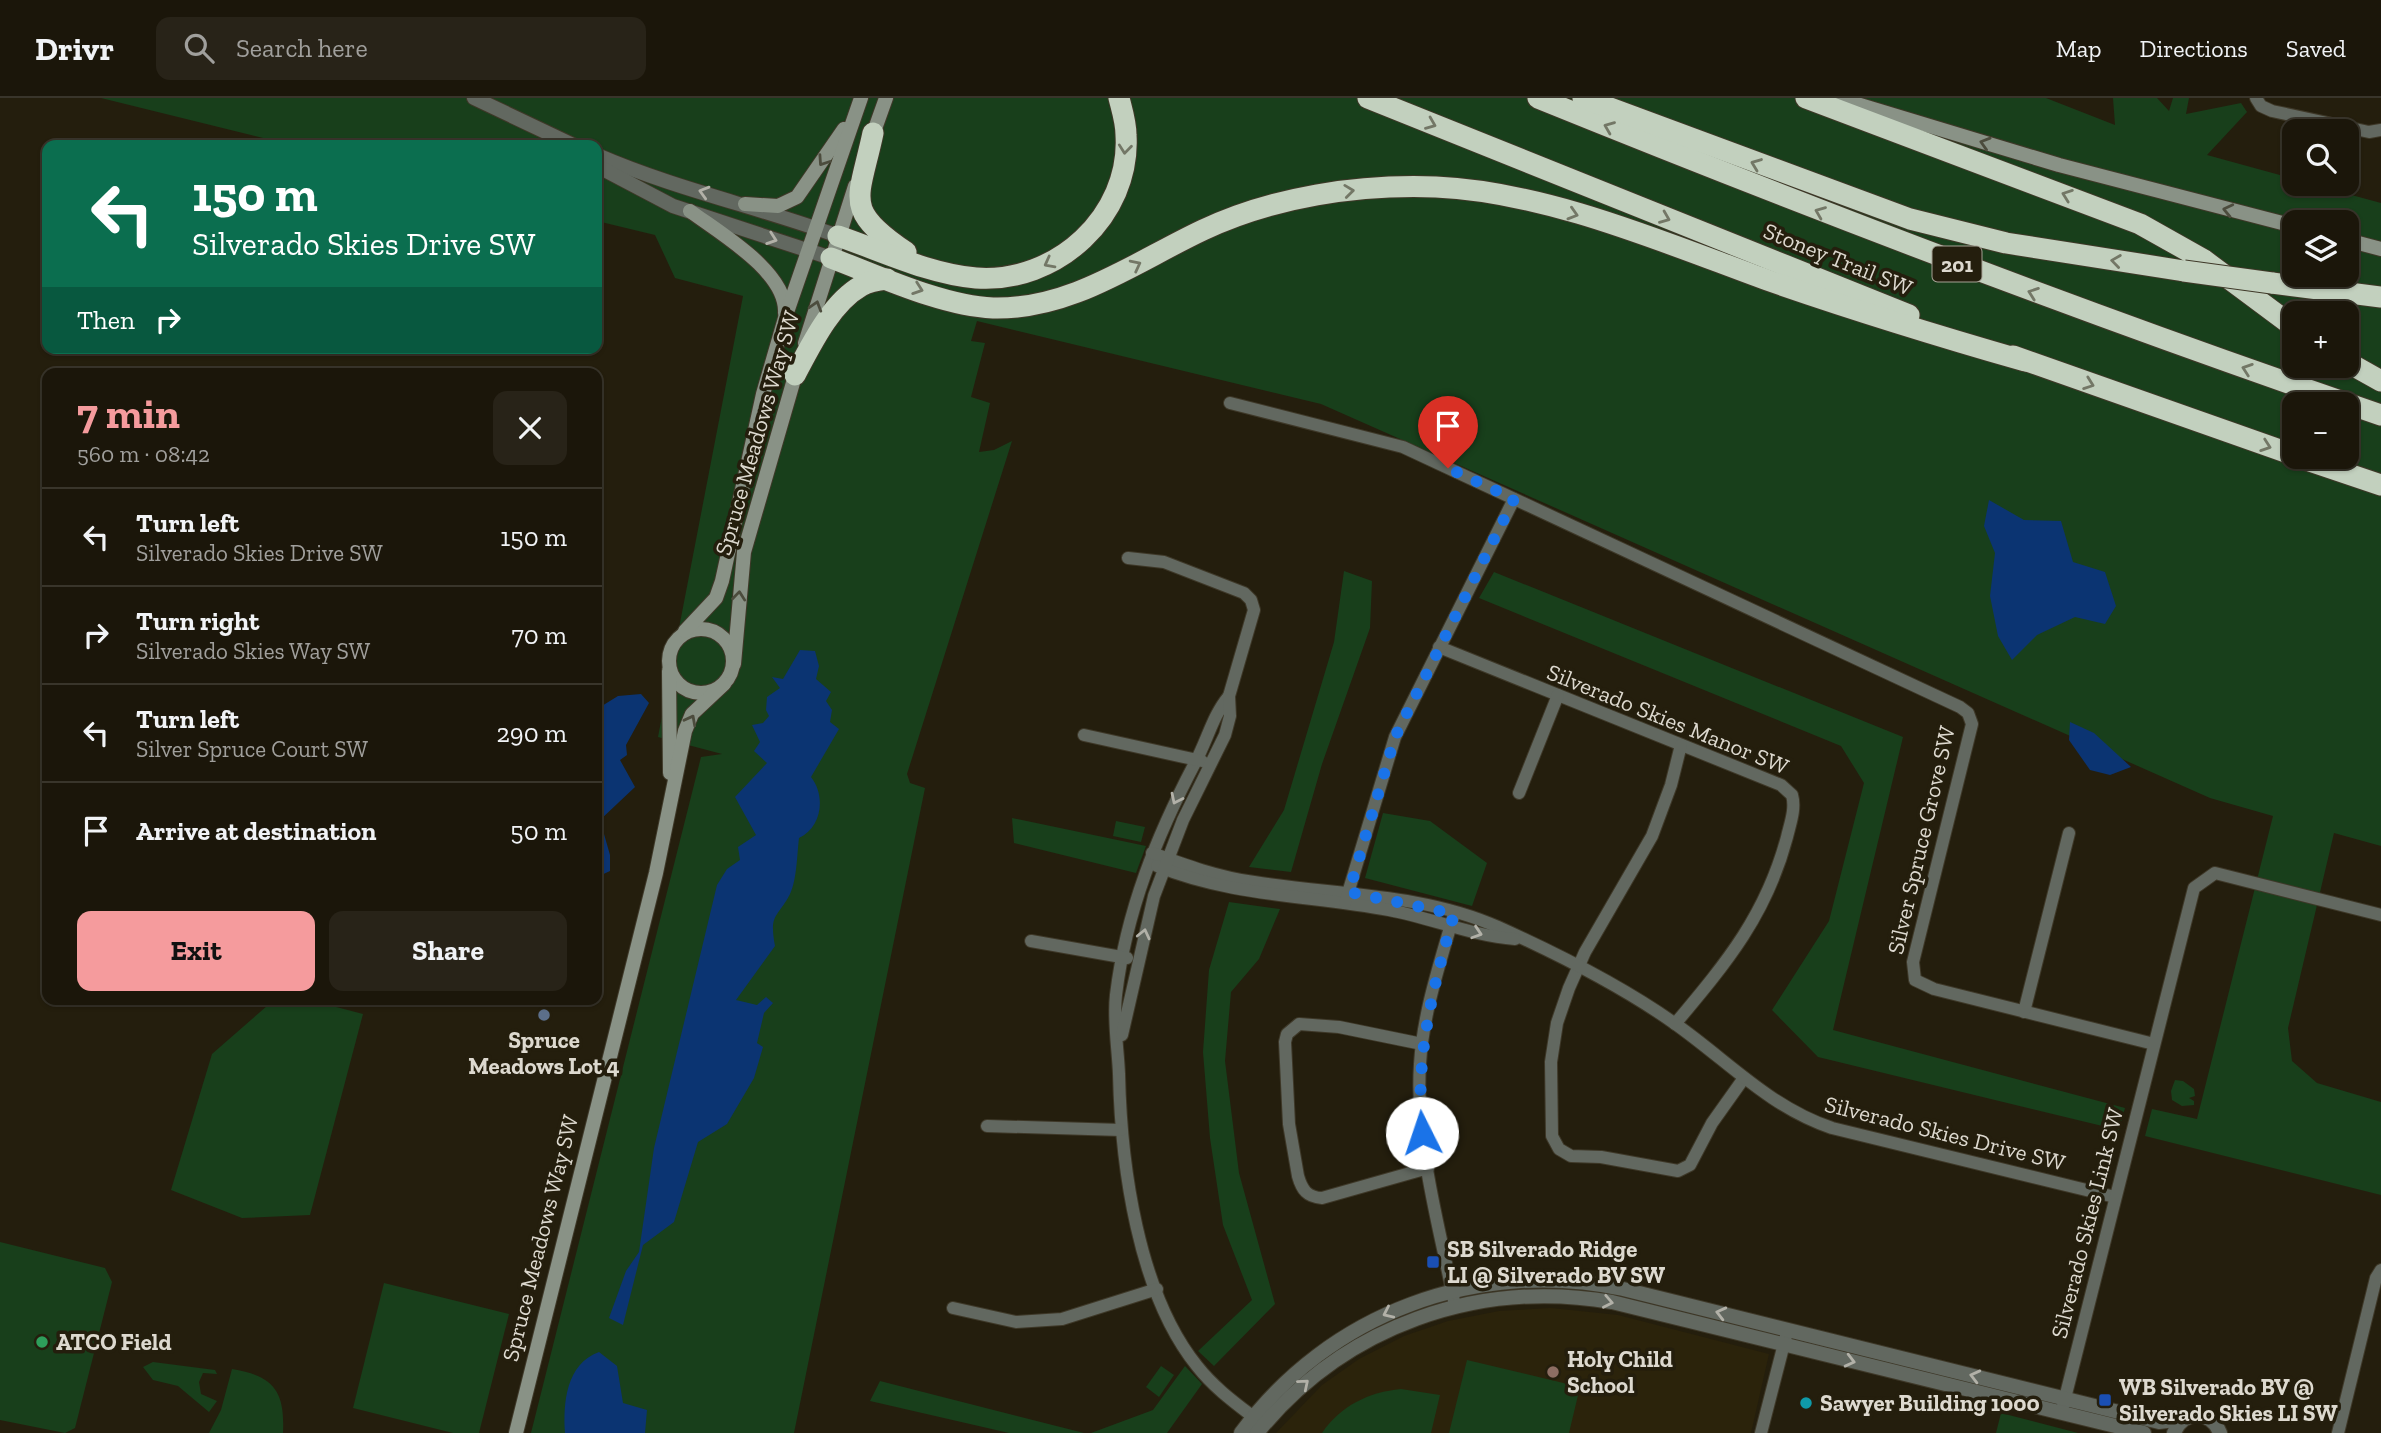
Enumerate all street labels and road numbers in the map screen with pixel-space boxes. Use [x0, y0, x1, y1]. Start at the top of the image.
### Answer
street label: Stoney Trail SW [1759, 216, 1917, 302]
road number: 201 [1932, 246, 1982, 282]
street label: Spruce Meadows Way SW [709, 307, 805, 558]
street label: Silverado Skies Manor SW [1543, 658, 1793, 781]
street label: Silver Spruce Grove SW [1881, 723, 1961, 957]
street label: Silverado Skies Drive SW [1822, 1090, 2069, 1177]
street label: Silverado Skies Link SW [2045, 1104, 2129, 1341]
street label: Spruce Meadows Way SW [496, 1111, 584, 1364]

